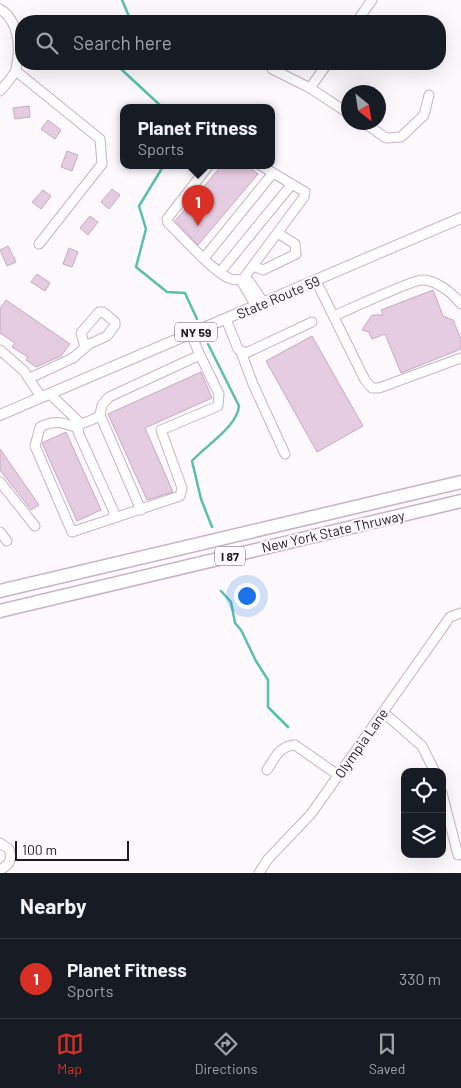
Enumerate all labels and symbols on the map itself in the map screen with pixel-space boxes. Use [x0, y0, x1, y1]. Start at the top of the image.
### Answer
north arrow [341, 85, 386, 130]
pin: 1 [182, 185, 214, 226]
street label: State Route 59 [234, 272, 322, 322]
road number: NY 59 [175, 322, 217, 342]
street label: New York State Thruway [260, 506, 407, 556]
road number: I 87 [215, 546, 245, 566]
your location [234, 583, 260, 609]
street label: Olympia Lane [331, 705, 391, 781]
scale bar [15, 838, 129, 861]

